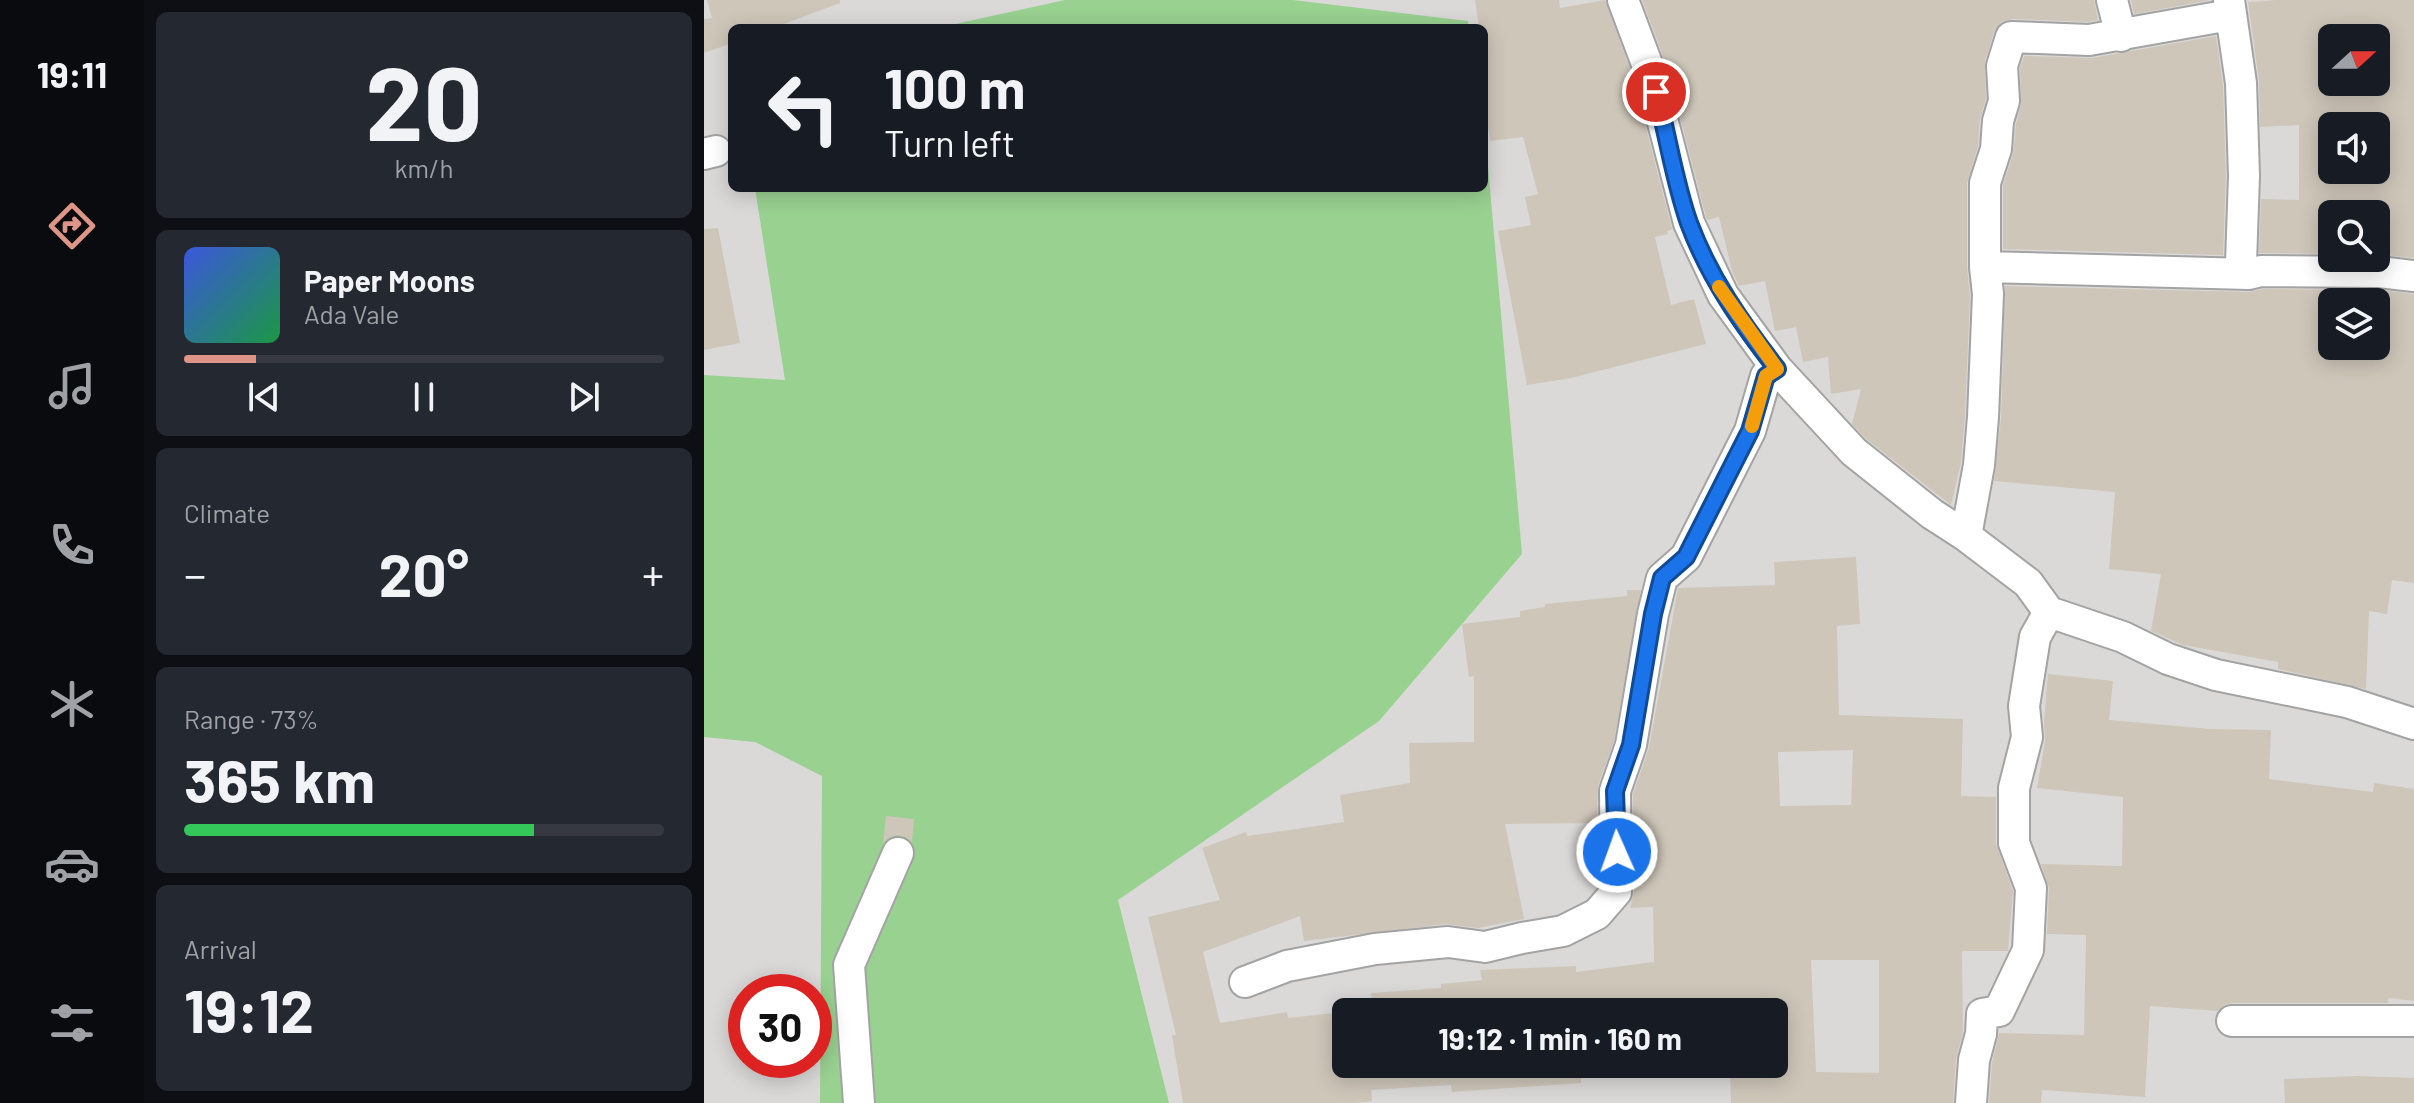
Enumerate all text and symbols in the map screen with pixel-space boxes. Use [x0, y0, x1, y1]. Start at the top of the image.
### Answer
north arrow [2318, 24, 2390, 96]
map controls [2318, 24, 2390, 360]
text: 20 [365, 37, 483, 162]
text: 19:11 [37, 52, 107, 95]
text: 100 m [884, 53, 1026, 120]
icon: left [752, 56, 856, 160]
pin [1622, 58, 1690, 126]
icon: arrive [1634, 70, 1678, 114]
button: sound [2318, 112, 2390, 184]
text: Turn left [884, 121, 1015, 164]
text: km/h [395, 152, 453, 183]
icon: directions [44, 198, 100, 254]
button: search [2318, 200, 2390, 272]
text: Paper Moons [304, 262, 475, 298]
button: layers [2318, 288, 2390, 360]
text: Ada Vale [304, 298, 399, 329]
icon: music [44, 358, 100, 414]
icon: previous [242, 375, 286, 419]
icon: pause [402, 375, 446, 419]
icon: next [562, 375, 606, 419]
text: Climate [184, 497, 270, 528]
icon: phone [44, 517, 100, 573]
text: 20° [379, 537, 469, 609]
text: − [184, 547, 206, 600]
text: + [642, 547, 664, 600]
icon: climate [44, 676, 100, 732]
text: Range · 73% [184, 703, 319, 734]
text: 365 km [184, 743, 375, 815]
position arrow [1575, 810, 1659, 894]
icon: car [44, 836, 100, 892]
text: Arrival [184, 933, 257, 964]
text: 19:12 [184, 973, 314, 1045]
speed limit sign: 30 [728, 974, 832, 1078]
icon: filters [44, 995, 100, 1051]
text: 19:12 · 1 min · 160 m [1438, 1020, 1682, 1056]

